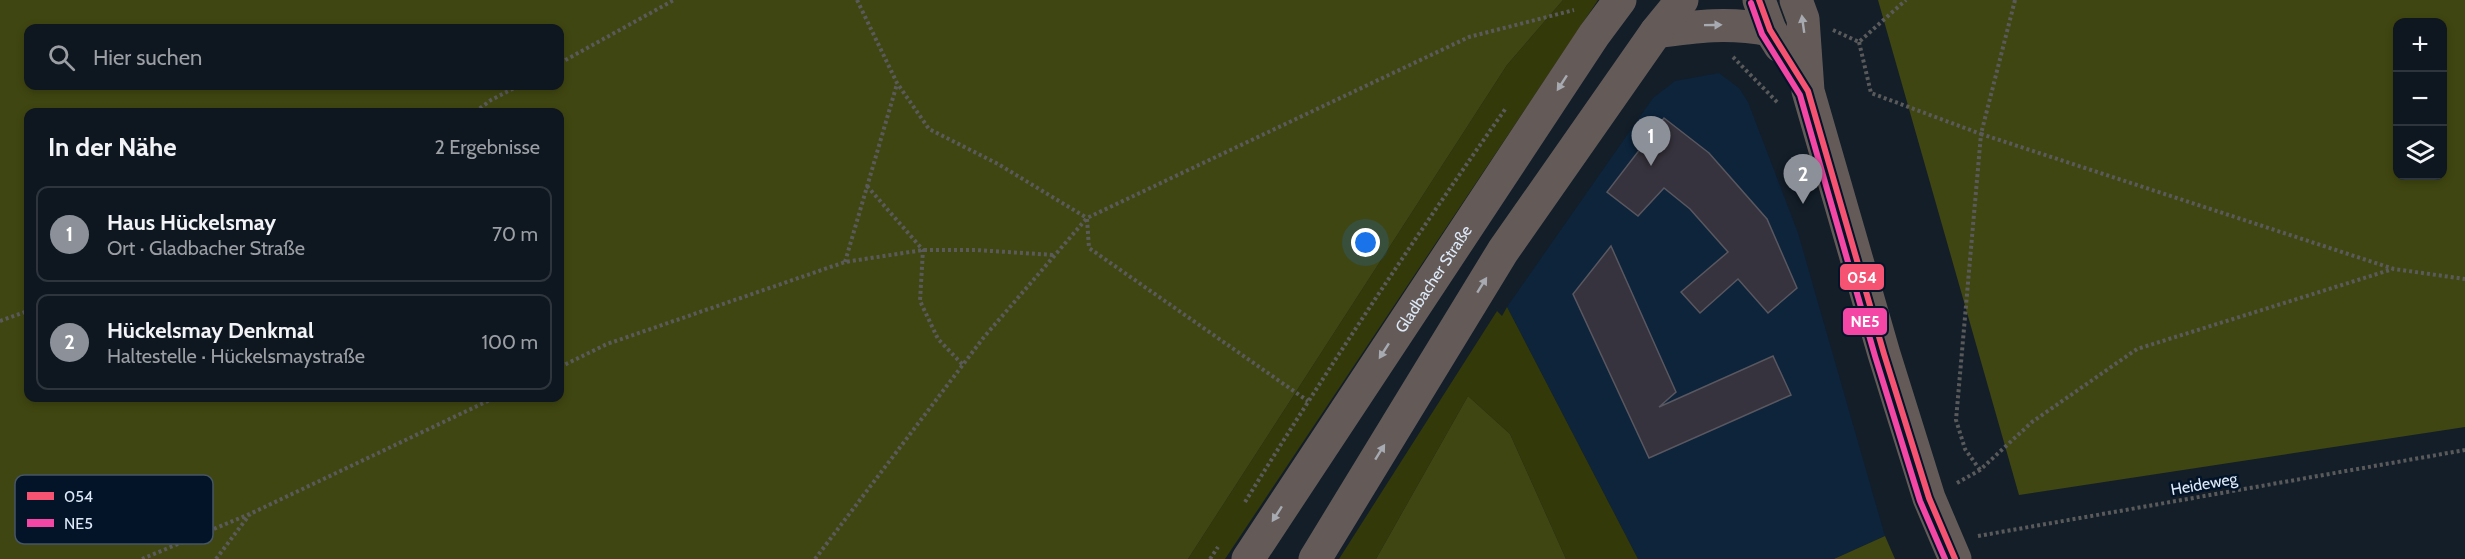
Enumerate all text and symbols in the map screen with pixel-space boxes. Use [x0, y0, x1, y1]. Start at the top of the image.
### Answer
one-way arrow [1798, 15, 1808, 34]
map controls [2393, 18, 2447, 180]
button: + [2393, 18, 2447, 72]
one-way arrow [1703, 20, 1722, 30]
search box [24, 24, 564, 90]
icon: search [45, 41, 78, 74]
text: Hier suchen [93, 44, 202, 71]
button: − [2393, 72, 2447, 126]
one-way arrow [1556, 75, 1567, 92]
pin: 1 [1632, 116, 1670, 166]
button: layers [2393, 126, 2447, 180]
text: In der Nähe [48, 131, 177, 163]
text: 2 Ergebnisse [434, 135, 540, 159]
pin: 2 [1784, 154, 1822, 204]
text: Haus Hückelsmay [107, 209, 276, 236]
street label: Gladbacher Straße [1391, 221, 1475, 336]
text: 1 [66, 222, 73, 246]
text: 70 m [492, 222, 538, 246]
your location [1351, 228, 1380, 257]
text: Ort · Gladbacher Straße [107, 236, 305, 260]
line badge: 054 [1839, 263, 1885, 291]
text: 054 [1847, 268, 1877, 287]
one-way arrow [1476, 277, 1487, 294]
line badge: NE5 [1842, 307, 1888, 336]
text: NE5 [1851, 312, 1880, 331]
text: Hückelsmay Denkmal [107, 317, 314, 344]
text: 2 [64, 330, 75, 354]
text: 100 m [482, 330, 538, 354]
one-way arrow [1379, 343, 1390, 359]
text: Haltestelle · Hückelsmaystraße [107, 344, 365, 368]
one-way arrow [1374, 443, 1385, 460]
street label: Heideweg [2169, 469, 2240, 499]
legend [15, 475, 213, 544]
text: 054 [64, 487, 93, 506]
one-way arrow [1271, 505, 1283, 521]
text: NE5 [64, 514, 93, 533]

